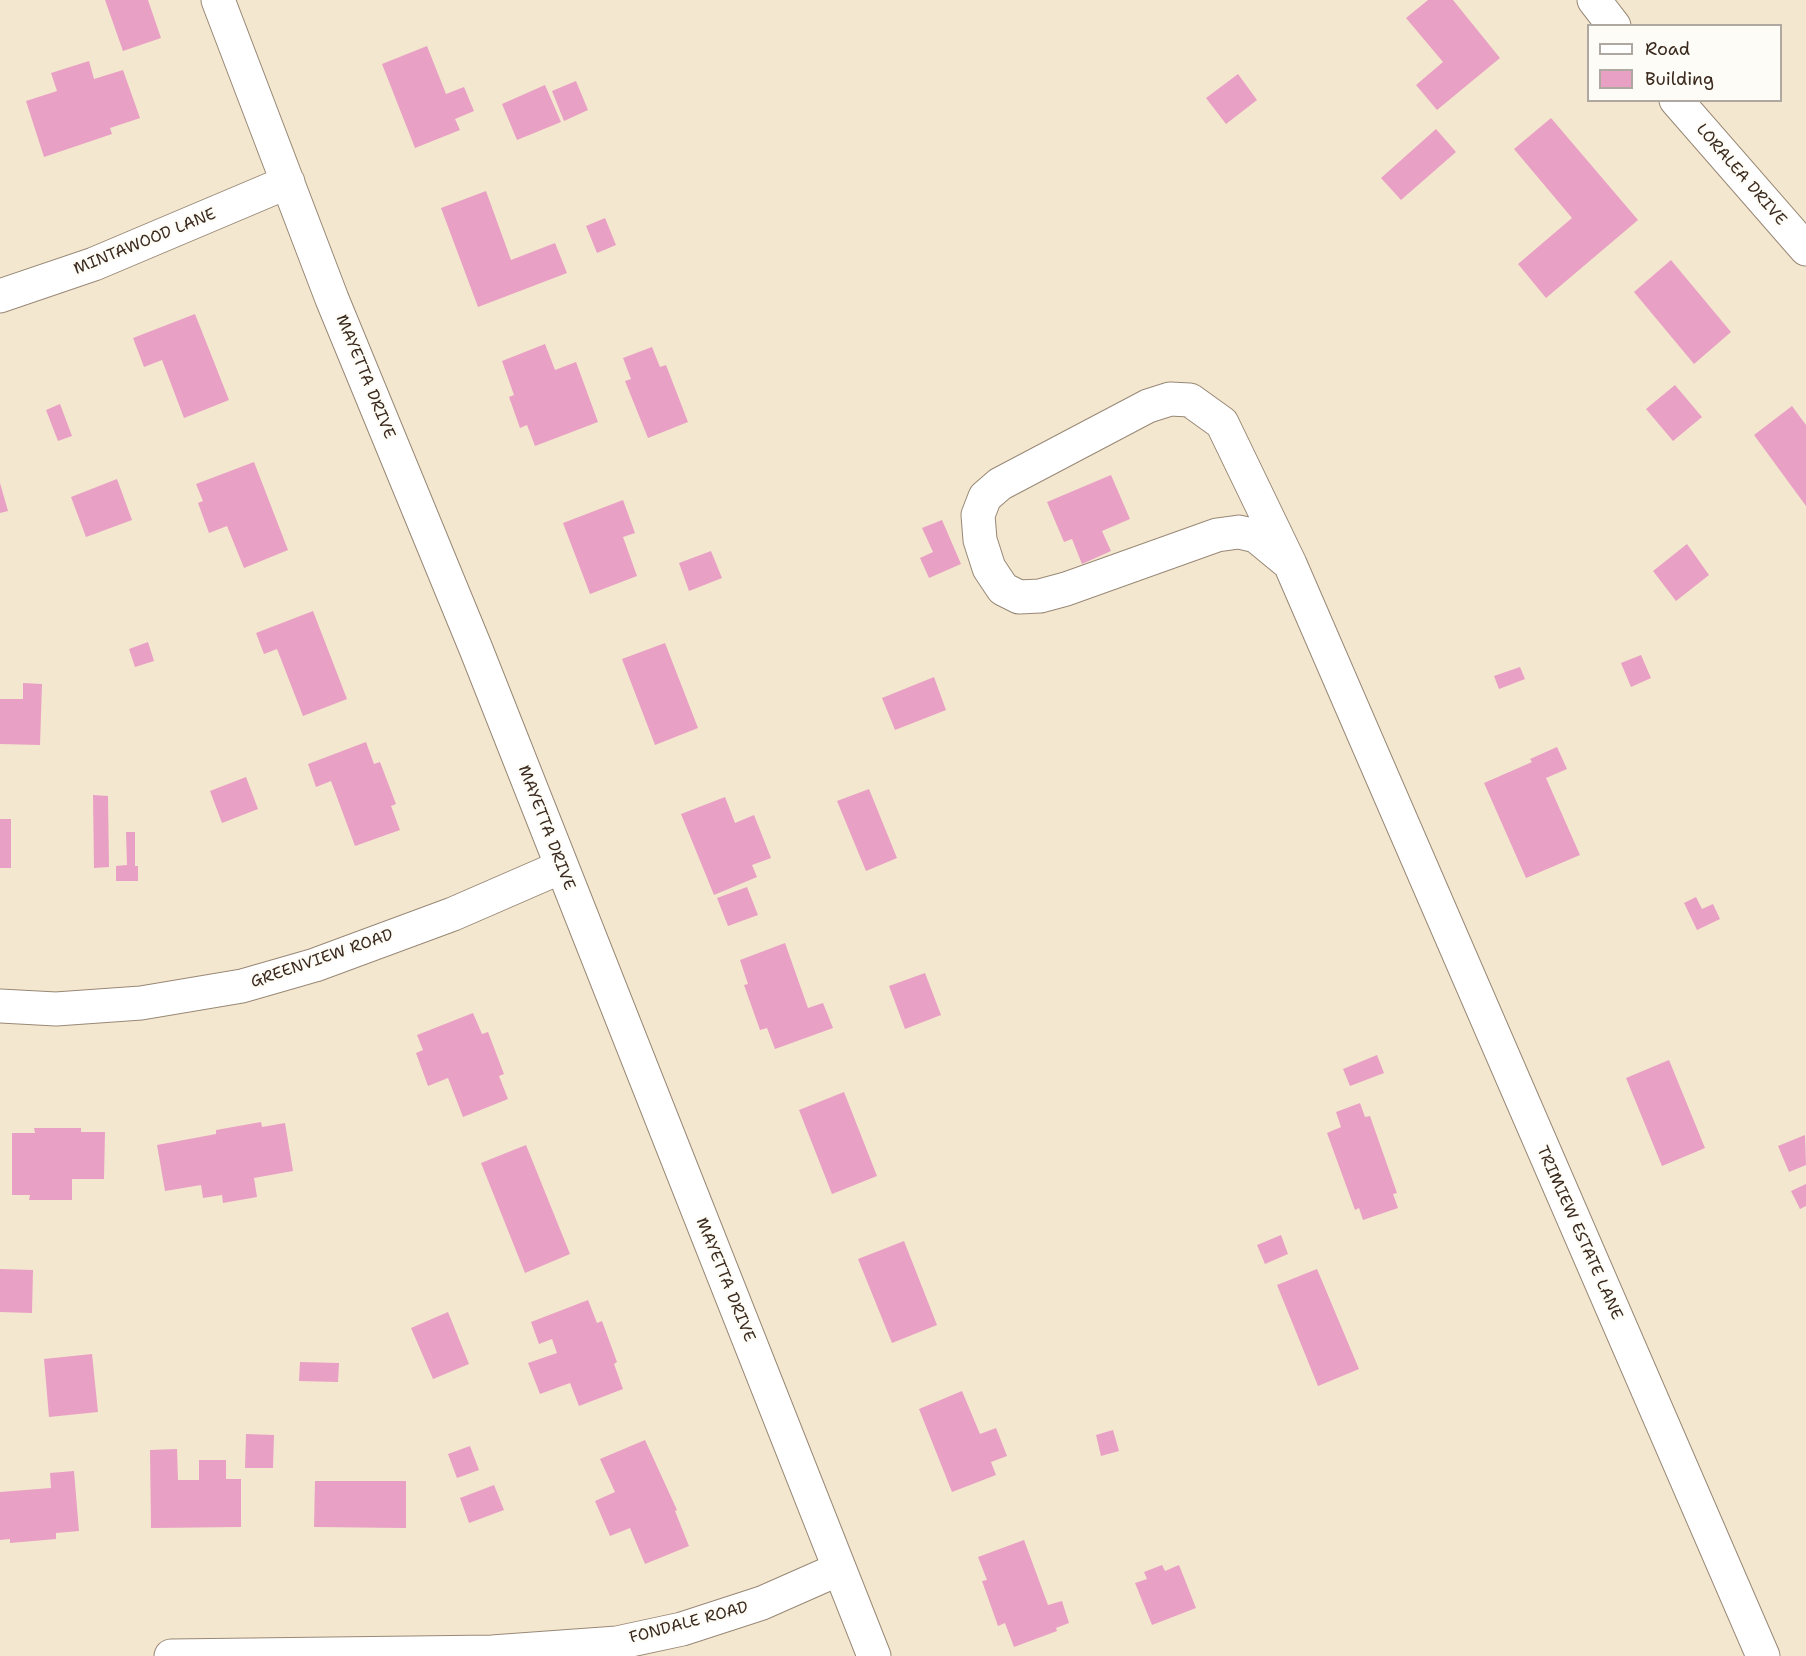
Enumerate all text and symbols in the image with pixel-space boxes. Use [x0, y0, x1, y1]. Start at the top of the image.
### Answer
legend [1587, 24, 1782, 102]
text: Road [1645, 37, 1690, 61]
text: Building [1645, 67, 1714, 91]
street label: LORALEA DRIVE [1692, 120, 1790, 230]
street label: MINTAWOOD LANE [71, 205, 219, 279]
street label: MAYETTA DRIVE [331, 312, 399, 442]
street label: MAYETTA DRIVE [513, 763, 579, 893]
street label: GREENVIEW ROAD [248, 926, 396, 992]
street label: TRIMIEW ESTATE LANE [1532, 1143, 1626, 1323]
street label: MAYETTA DRIVE [691, 1215, 759, 1345]
street label: FONDALE ROAD [628, 1598, 750, 1648]

